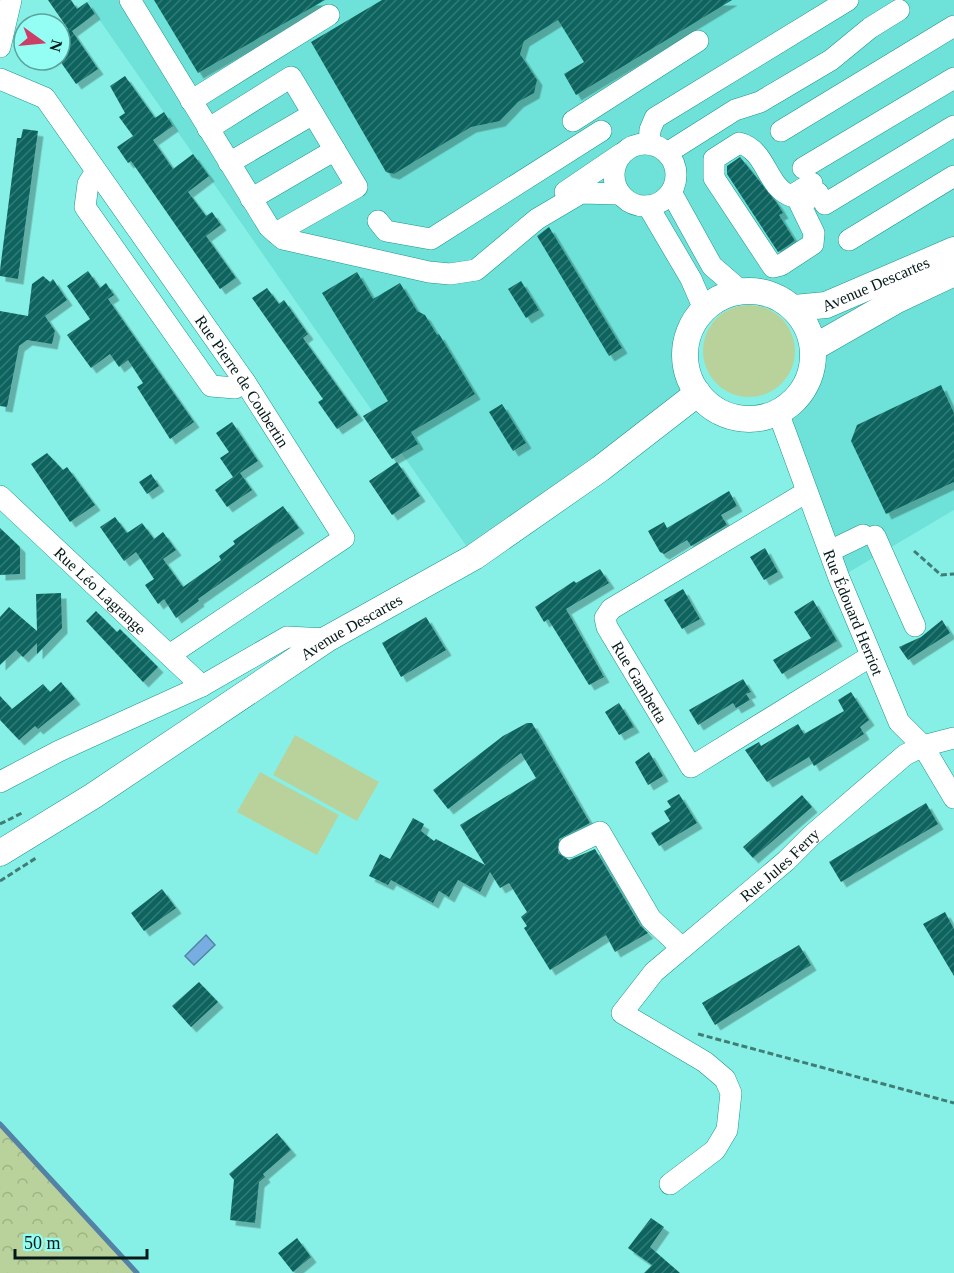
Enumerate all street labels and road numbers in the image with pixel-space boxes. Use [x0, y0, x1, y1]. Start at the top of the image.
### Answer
street label: Avenue Descartes [819, 253, 932, 314]
street label: Rue Pierre de Coubertin [192, 312, 293, 450]
street label: Rue Léo Lagrange [51, 544, 150, 638]
street label: Rue Édouard Herriot [821, 547, 887, 678]
street label: Avenue Descartes [297, 590, 405, 663]
street label: Rue Gambetta [609, 638, 671, 726]
street label: Rue Jules Ferry [737, 825, 823, 905]

